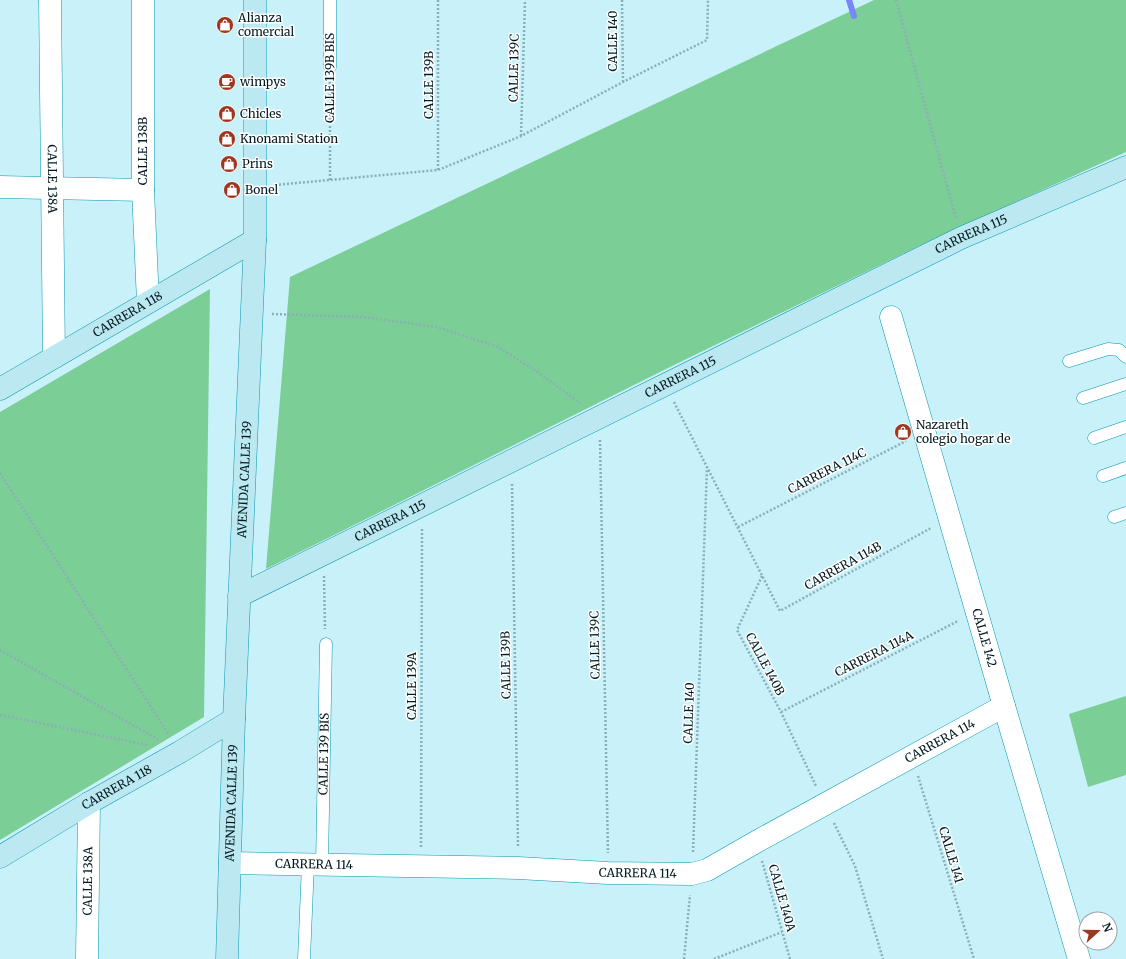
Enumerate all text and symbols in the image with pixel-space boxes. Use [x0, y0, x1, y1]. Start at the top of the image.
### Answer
place label: Alianza comercial [237, 10, 295, 39]
street label: CALLE 140 [605, 10, 620, 72]
shop icon: Alianza comercial [215, 15, 235, 35]
street label: CALLE 139B BIS [322, 33, 337, 123]
street label: CALLE 139C [505, 34, 522, 102]
street label: CALLE 139B [421, 51, 436, 119]
cafe icon: wimpys [217, 72, 237, 92]
place label: wimpys [239, 74, 286, 89]
shop icon: Chicles [217, 104, 237, 124]
place label: Chicles [240, 106, 282, 121]
street label: CALLE 138B [135, 117, 150, 185]
shop icon: Knonami Station [217, 129, 237, 149]
place label: Knonami Station [240, 131, 338, 146]
street label: CALLE 138A [45, 144, 60, 214]
shop icon: Prins [219, 154, 239, 174]
place label: Prins [242, 156, 273, 171]
shop icon: Bonel [222, 180, 242, 200]
place label: Bonel [245, 182, 279, 197]
street label: CARRERA 115 [933, 211, 1010, 257]
street label: CARRERA 118 [90, 288, 165, 340]
street label: CARRERA 115 [642, 353, 719, 401]
place label: Nazareth colegio hogar de [916, 417, 1010, 446]
street label: AVENIDA CALLE 139 [234, 420, 254, 539]
shop icon: Nazareth colegio hogar de [893, 422, 913, 442]
street label: CARRERA 114C [785, 444, 869, 497]
street label: CARRERA 115 [352, 496, 428, 544]
street label: CARRERA 114B [802, 538, 884, 593]
street label: CALLE 142 [969, 607, 1000, 669]
street label: CALLE 139C [586, 611, 603, 679]
street label: CARRERA 114A [832, 627, 916, 680]
street label: CALLE 140B [743, 630, 788, 698]
street label: CALLE 139B [497, 631, 514, 699]
street label: CALLE 139A [404, 651, 419, 720]
street label: CALLE 140 [680, 682, 697, 744]
street label: CALLE 139 BIS [315, 713, 332, 795]
street label: CARRERA 114 [902, 715, 978, 766]
street label: AVENIDA CALLE 139 [222, 744, 240, 863]
street label: CARRERA 118 [79, 761, 154, 813]
street label: CALLE 141 [936, 825, 967, 885]
street label: CALLE 138A [80, 846, 95, 916]
street label: CARRERA 114 [275, 856, 354, 872]
street label: CALLE 140A [766, 862, 799, 934]
street label: CARRERA 114 [598, 865, 678, 881]
north arrow [1078, 911, 1118, 951]
text: N [1099, 921, 1116, 934]

